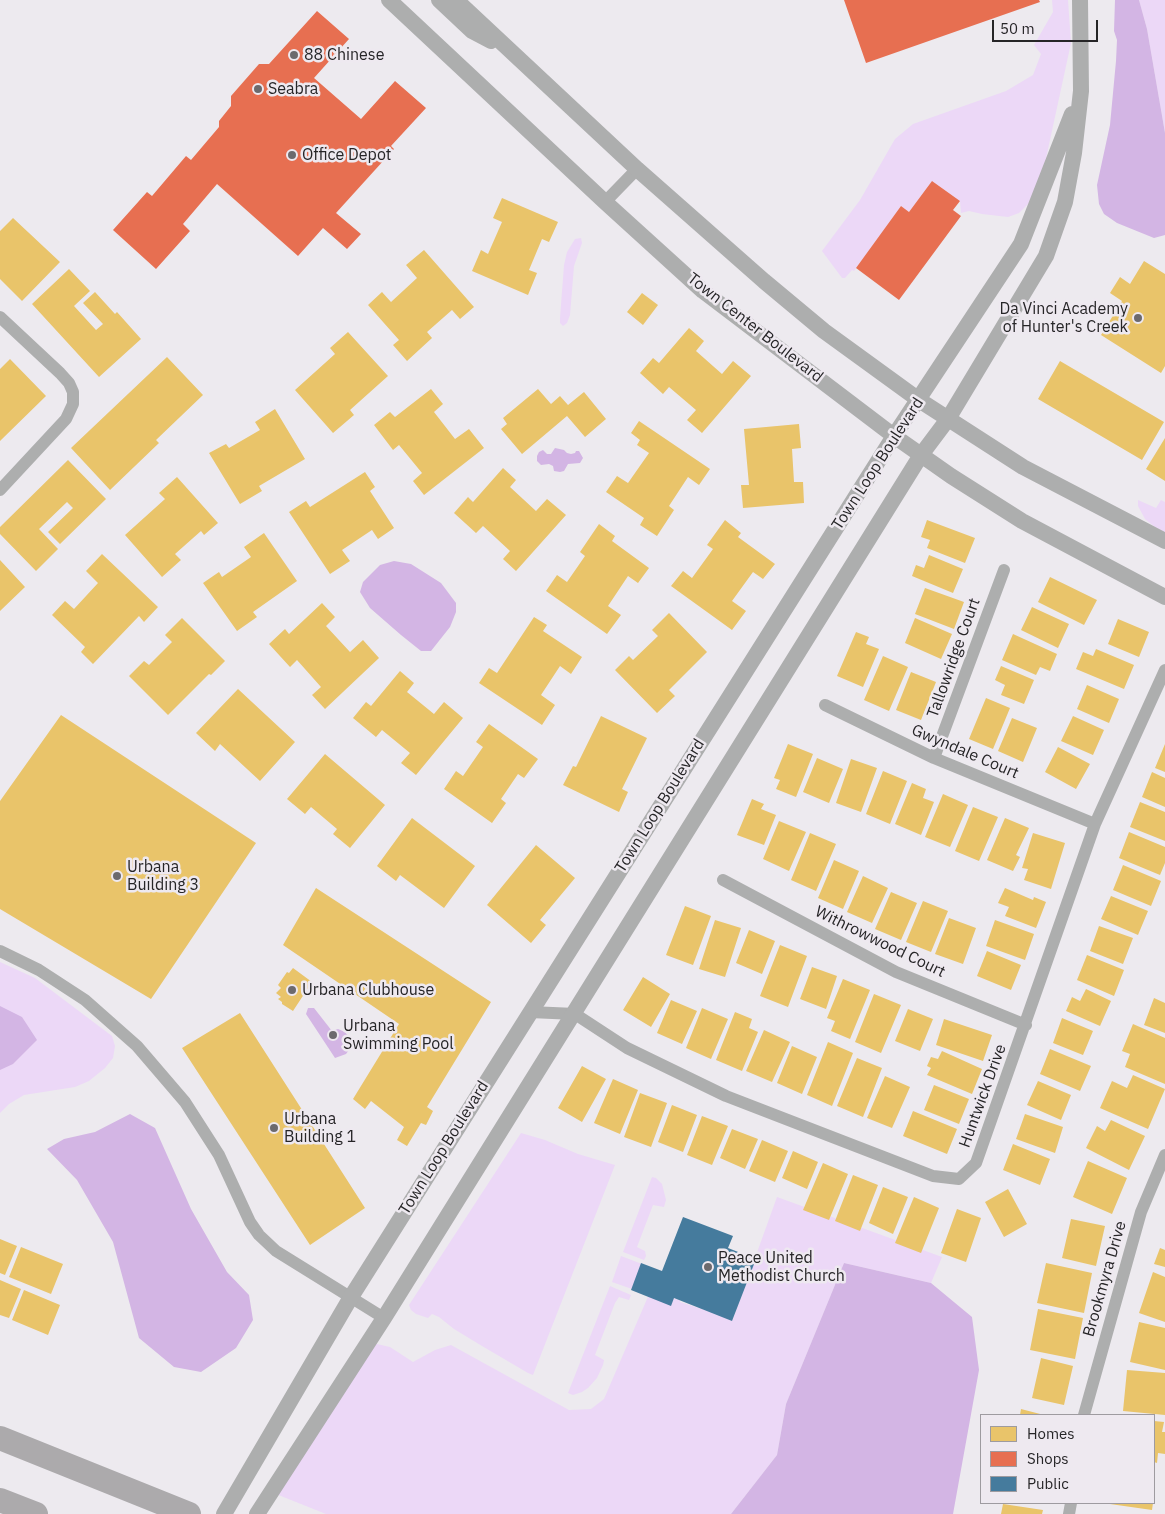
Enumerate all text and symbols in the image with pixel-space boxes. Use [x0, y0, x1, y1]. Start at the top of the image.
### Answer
scale bar [995, 10, 1101, 42]
text: 50 m [1000, 19, 1035, 38]
place label: 88 Chinese [304, 45, 384, 65]
marker: 88 Chinese [288, 49, 300, 61]
place label: Seabra [268, 79, 318, 99]
marker: Seabra [252, 83, 264, 95]
place label: Office Depot [302, 145, 391, 165]
marker: Office Depot [286, 149, 298, 161]
street label: Town Center Boulevard [683, 269, 827, 387]
place label: Da Vinci Academy of Hunter's Creek [1000, 299, 1128, 337]
marker: Da Vinci Academy of Hunter's Creek [1132, 312, 1144, 324]
street label: Town Loop Boulevard [828, 394, 928, 534]
street label: Tallowridge Court [923, 596, 985, 720]
street label: Gwyndale Court [908, 721, 1022, 783]
street label: Town Loop Boulevard [611, 736, 709, 876]
place label: Urbana Building 3 [127, 857, 199, 895]
marker: Urbana Building 3 [111, 870, 123, 882]
street label: Withrowwood Court [812, 902, 948, 982]
place label: Urbana Clubhouse [302, 980, 434, 1000]
marker: Urbana Clubhouse [286, 984, 298, 996]
place label: Urbana Swimming Pool [343, 1016, 453, 1054]
marker: Urbana Swimming Pool [327, 1029, 339, 1041]
street label: Huntwick Drive [955, 1042, 1011, 1150]
street label: Town Loop Boulevard [395, 1078, 493, 1218]
place label: Urbana Building 1 [284, 1109, 356, 1147]
marker: Urbana Building 1 [268, 1122, 280, 1134]
street label: Brookmyra Drive [1079, 1219, 1131, 1339]
place label: Peace United Methodist Church [718, 1248, 845, 1286]
marker: Peace United Methodist Church [702, 1261, 714, 1273]
legend [980, 1414, 1155, 1504]
text: Homes [1027, 1424, 1075, 1443]
text: Shops [1027, 1449, 1069, 1468]
text: Public [1027, 1474, 1069, 1493]

